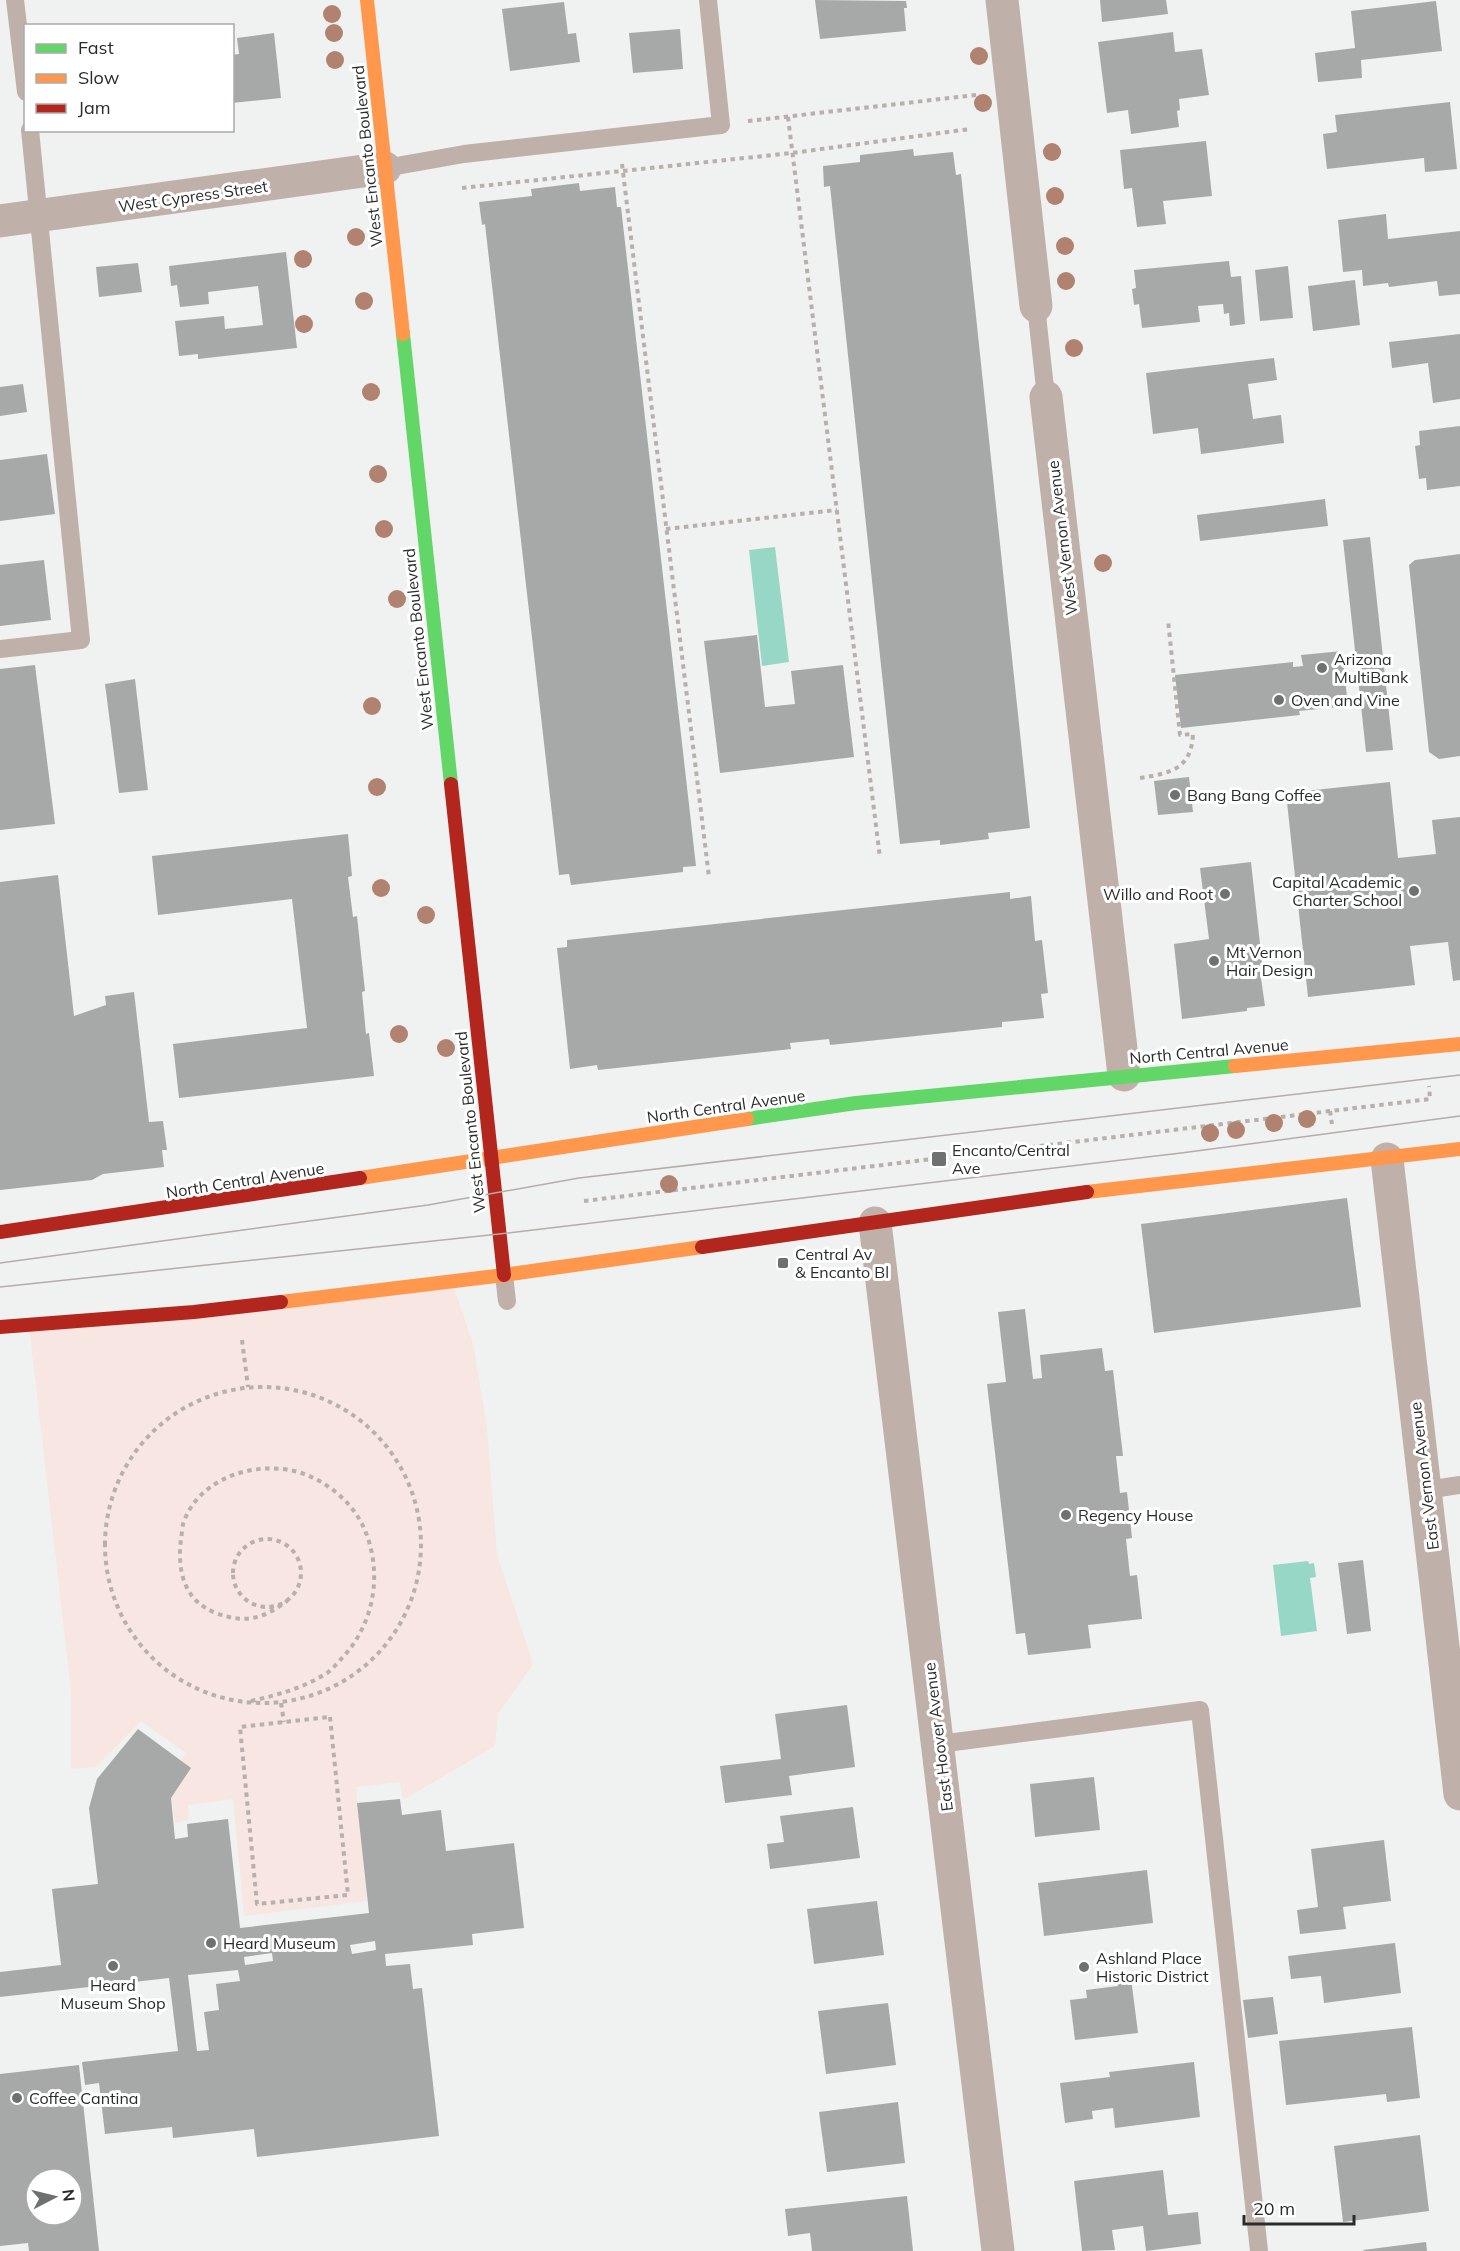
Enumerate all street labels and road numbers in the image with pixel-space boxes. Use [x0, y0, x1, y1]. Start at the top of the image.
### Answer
street label: West Encanto Boulevard [348, 64, 386, 248]
street label: West Cypress Street [117, 176, 269, 216]
street label: West Vernon Avenue [1043, 459, 1081, 617]
street label: West Encanto Boulevard [399, 547, 437, 731]
street label: West Encanto Boulevard [451, 1030, 489, 1214]
street label: North Central Avenue [1129, 1034, 1289, 1068]
street label: North Central Avenue [646, 1085, 806, 1127]
street label: North Central Avenue [165, 1158, 325, 1202]
street label: East Vernon Avenue [1405, 1401, 1443, 1551]
street label: East Hoover Avenue [919, 1661, 957, 1813]

